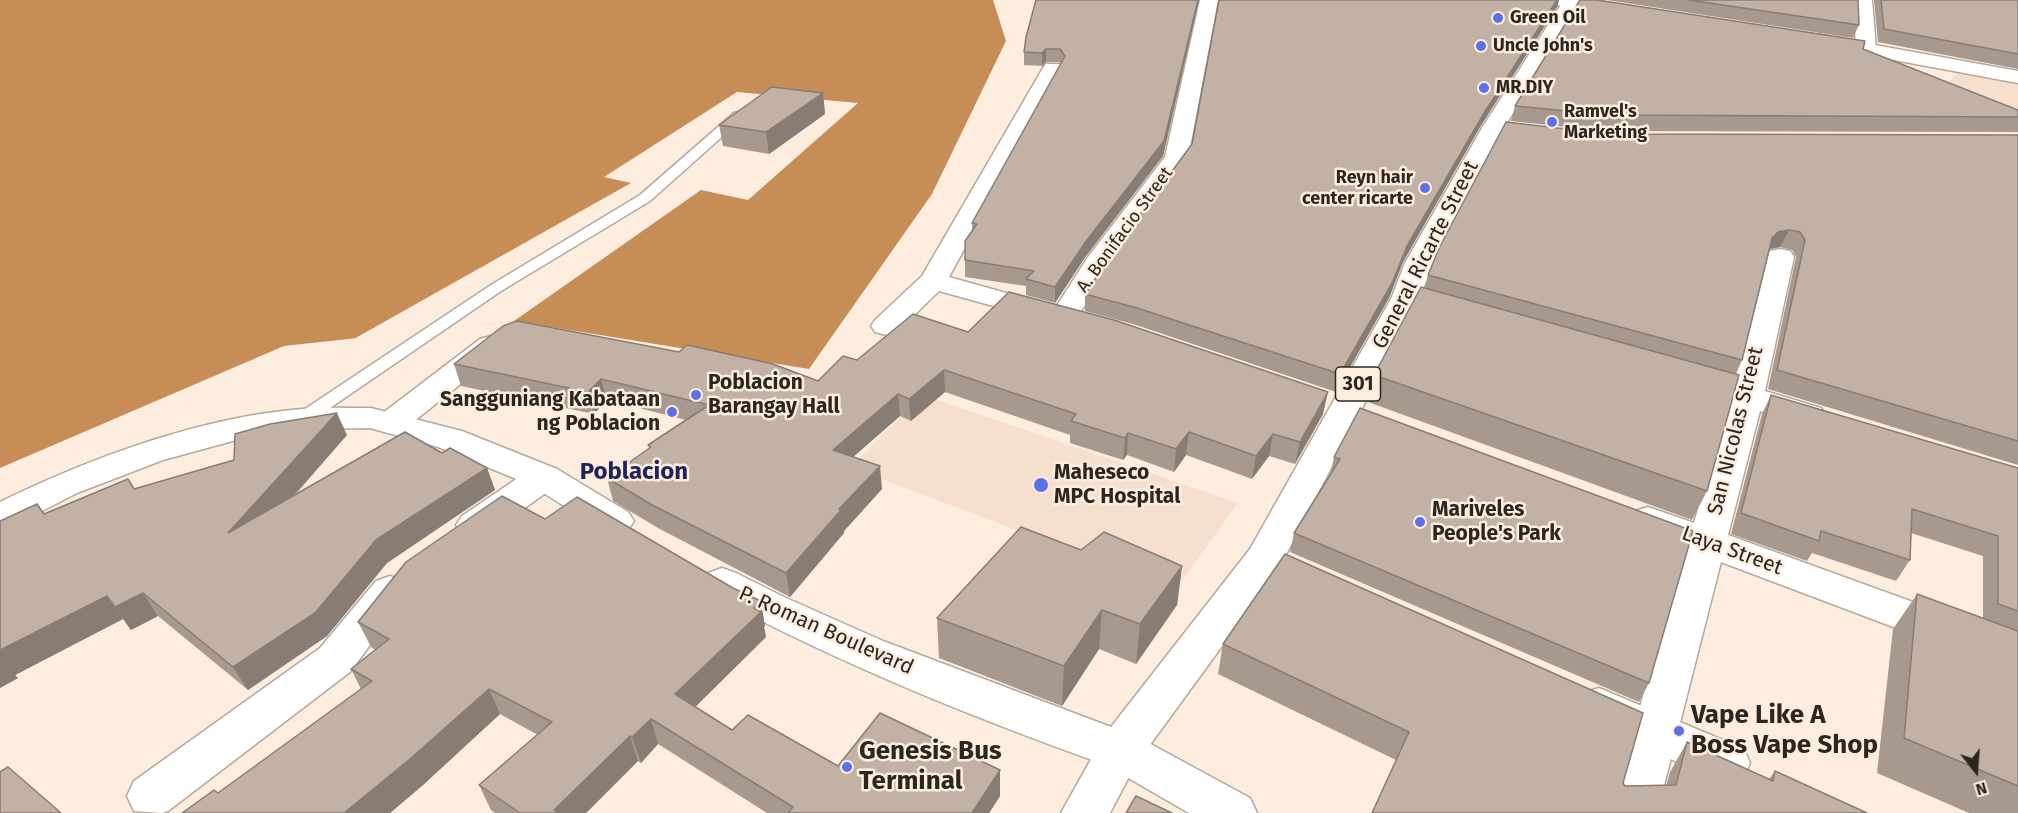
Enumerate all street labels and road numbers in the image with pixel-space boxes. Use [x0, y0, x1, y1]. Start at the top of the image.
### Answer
street label: General Ricarte Street [1368, 157, 1484, 353]
street label: A. Bonifacio Street [1072, 163, 1178, 297]
street label: San Nicolas Street [1703, 344, 1769, 518]
road number: 301 [1336, 367, 1380, 401]
street label: Laya Street [1678, 521, 1786, 581]
street label: P. Roman Boulevard [735, 581, 917, 681]

